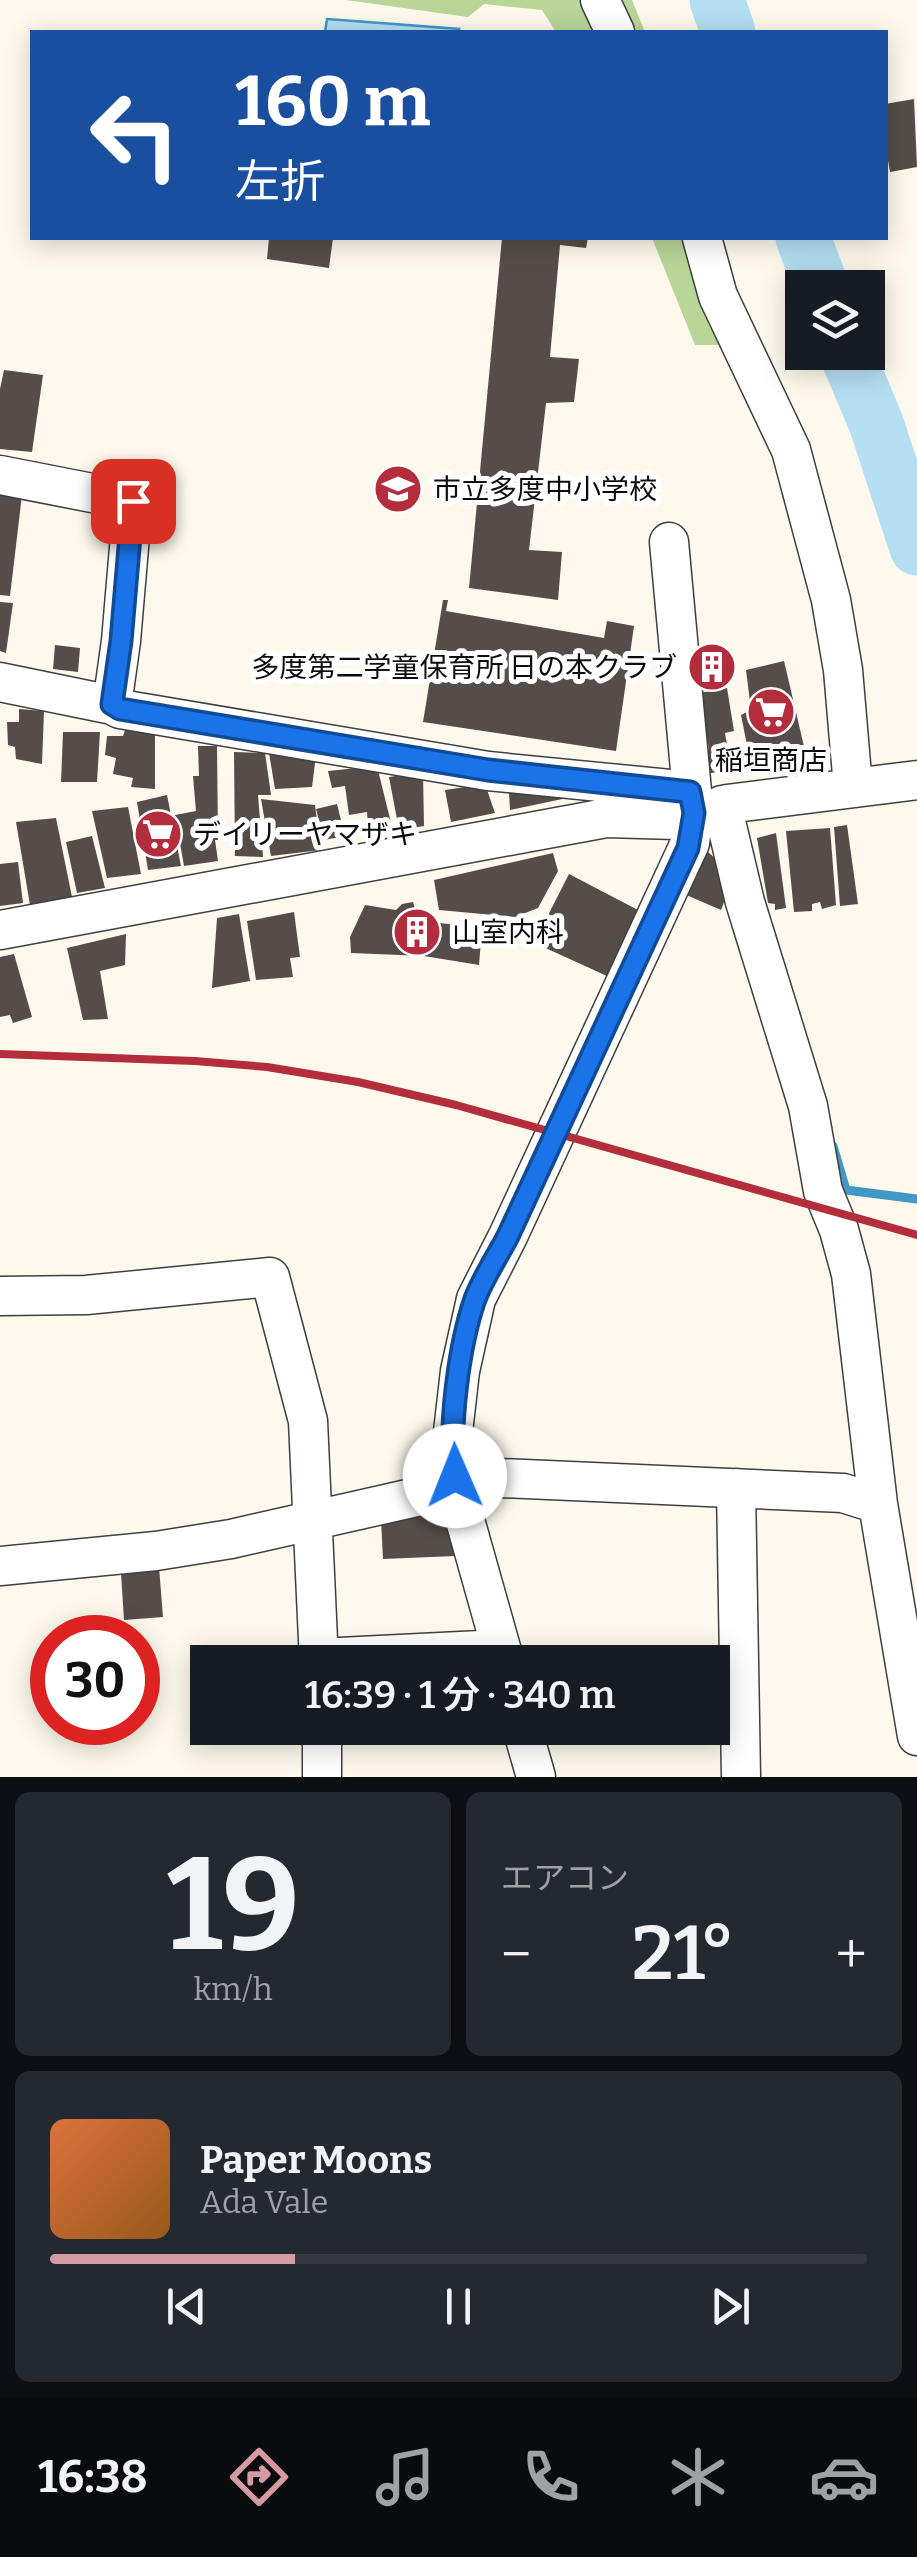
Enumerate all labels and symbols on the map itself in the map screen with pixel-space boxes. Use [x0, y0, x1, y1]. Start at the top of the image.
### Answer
pin [91, 459, 176, 544]
school or university icon: 市立多度中小学校 [372, 463, 424, 515]
place label: 市立多度中小学校 [433, 473, 657, 506]
building icon: 多度第二学童保育所 日の本クラブ [686, 641, 738, 693]
place label: 多度第二学童保育所 日の本クラブ [251, 651, 677, 684]
supermarket icon: 稲垣商店 [745, 686, 797, 738]
place label: 稲垣商店 [715, 744, 827, 777]
supermarket icon: デイリーヤマザキ [132, 808, 184, 860]
place label: デイリーヤマザキ [193, 818, 417, 851]
building icon: 山室内科 [391, 906, 443, 958]
place label: 山室内科 [452, 916, 564, 949]
position arrow [403, 1424, 507, 1528]
speed limit sign: 30 [30, 1615, 160, 1745]

